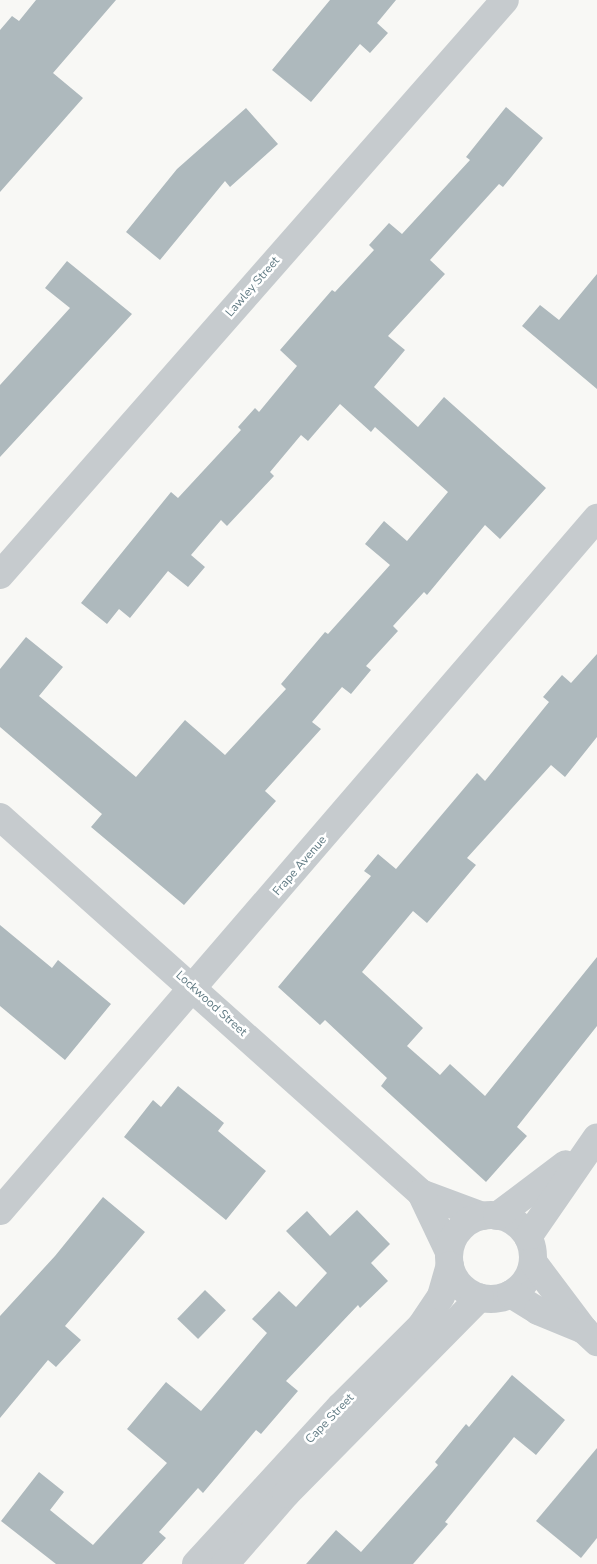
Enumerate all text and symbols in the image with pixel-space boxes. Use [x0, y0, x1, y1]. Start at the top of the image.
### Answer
street label: Lawley Street [223, 254, 283, 320]
street label: Frape Avenue [270, 833, 330, 899]
street label: Lockwood Street [172, 968, 250, 1040]
street label: Cape Street [303, 1391, 357, 1447]

